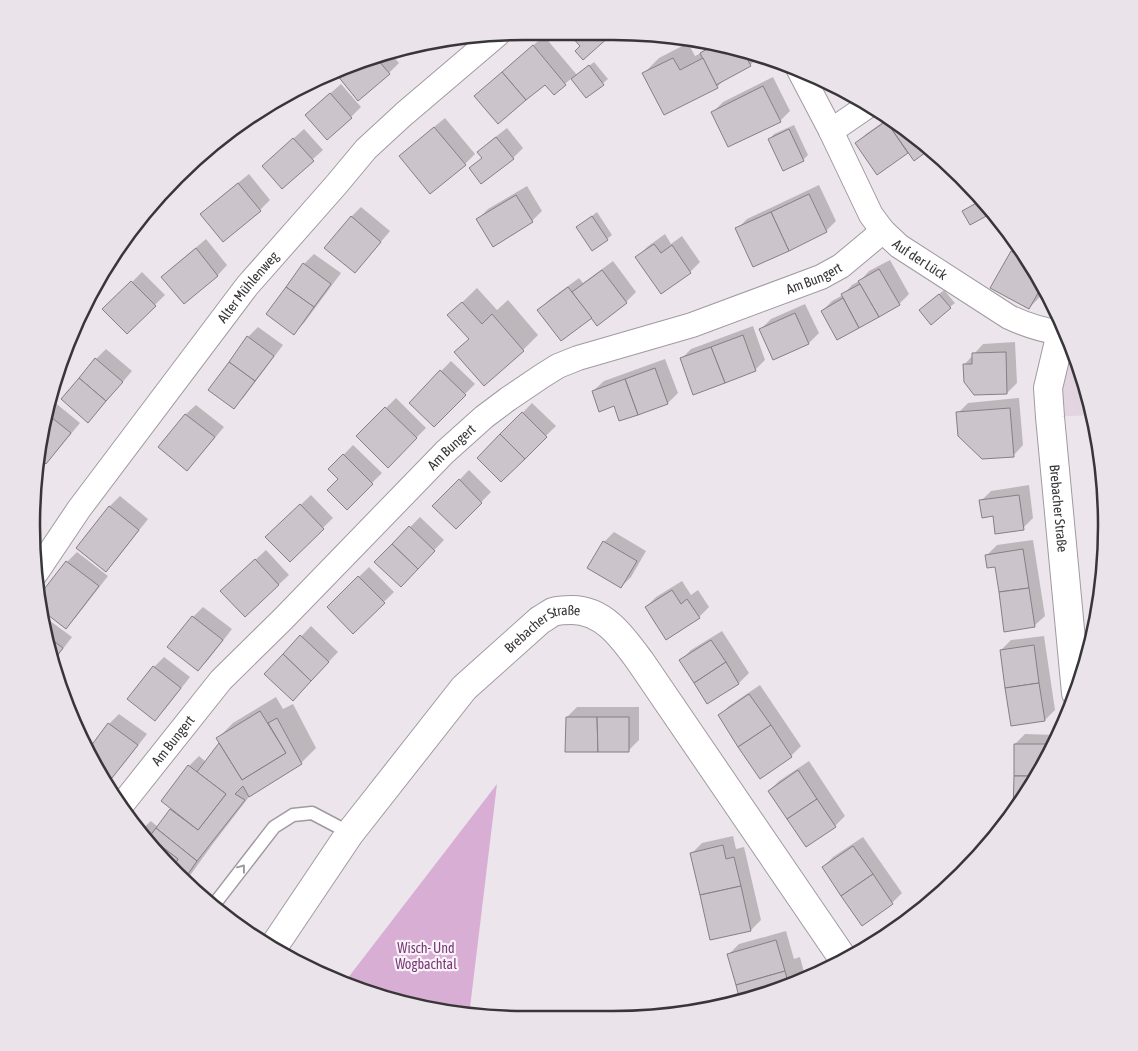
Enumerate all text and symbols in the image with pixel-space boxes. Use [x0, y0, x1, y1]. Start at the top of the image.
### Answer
street label: Auf der Lück [889, 236, 950, 283]
street label: Alter Mühlenweg [214, 248, 282, 326]
street label: Am Bungert [784, 259, 845, 297]
street label: Am Bungert [424, 421, 478, 473]
street label: Brebacher Straße [1047, 464, 1071, 553]
street label: Brebacher Straße [501, 602, 581, 656]
street label: Am Bungert [148, 712, 198, 769]
one-way arrow [236, 864, 245, 874]
park label: Wisch- Und Wogbachtal [395, 940, 457, 972]

